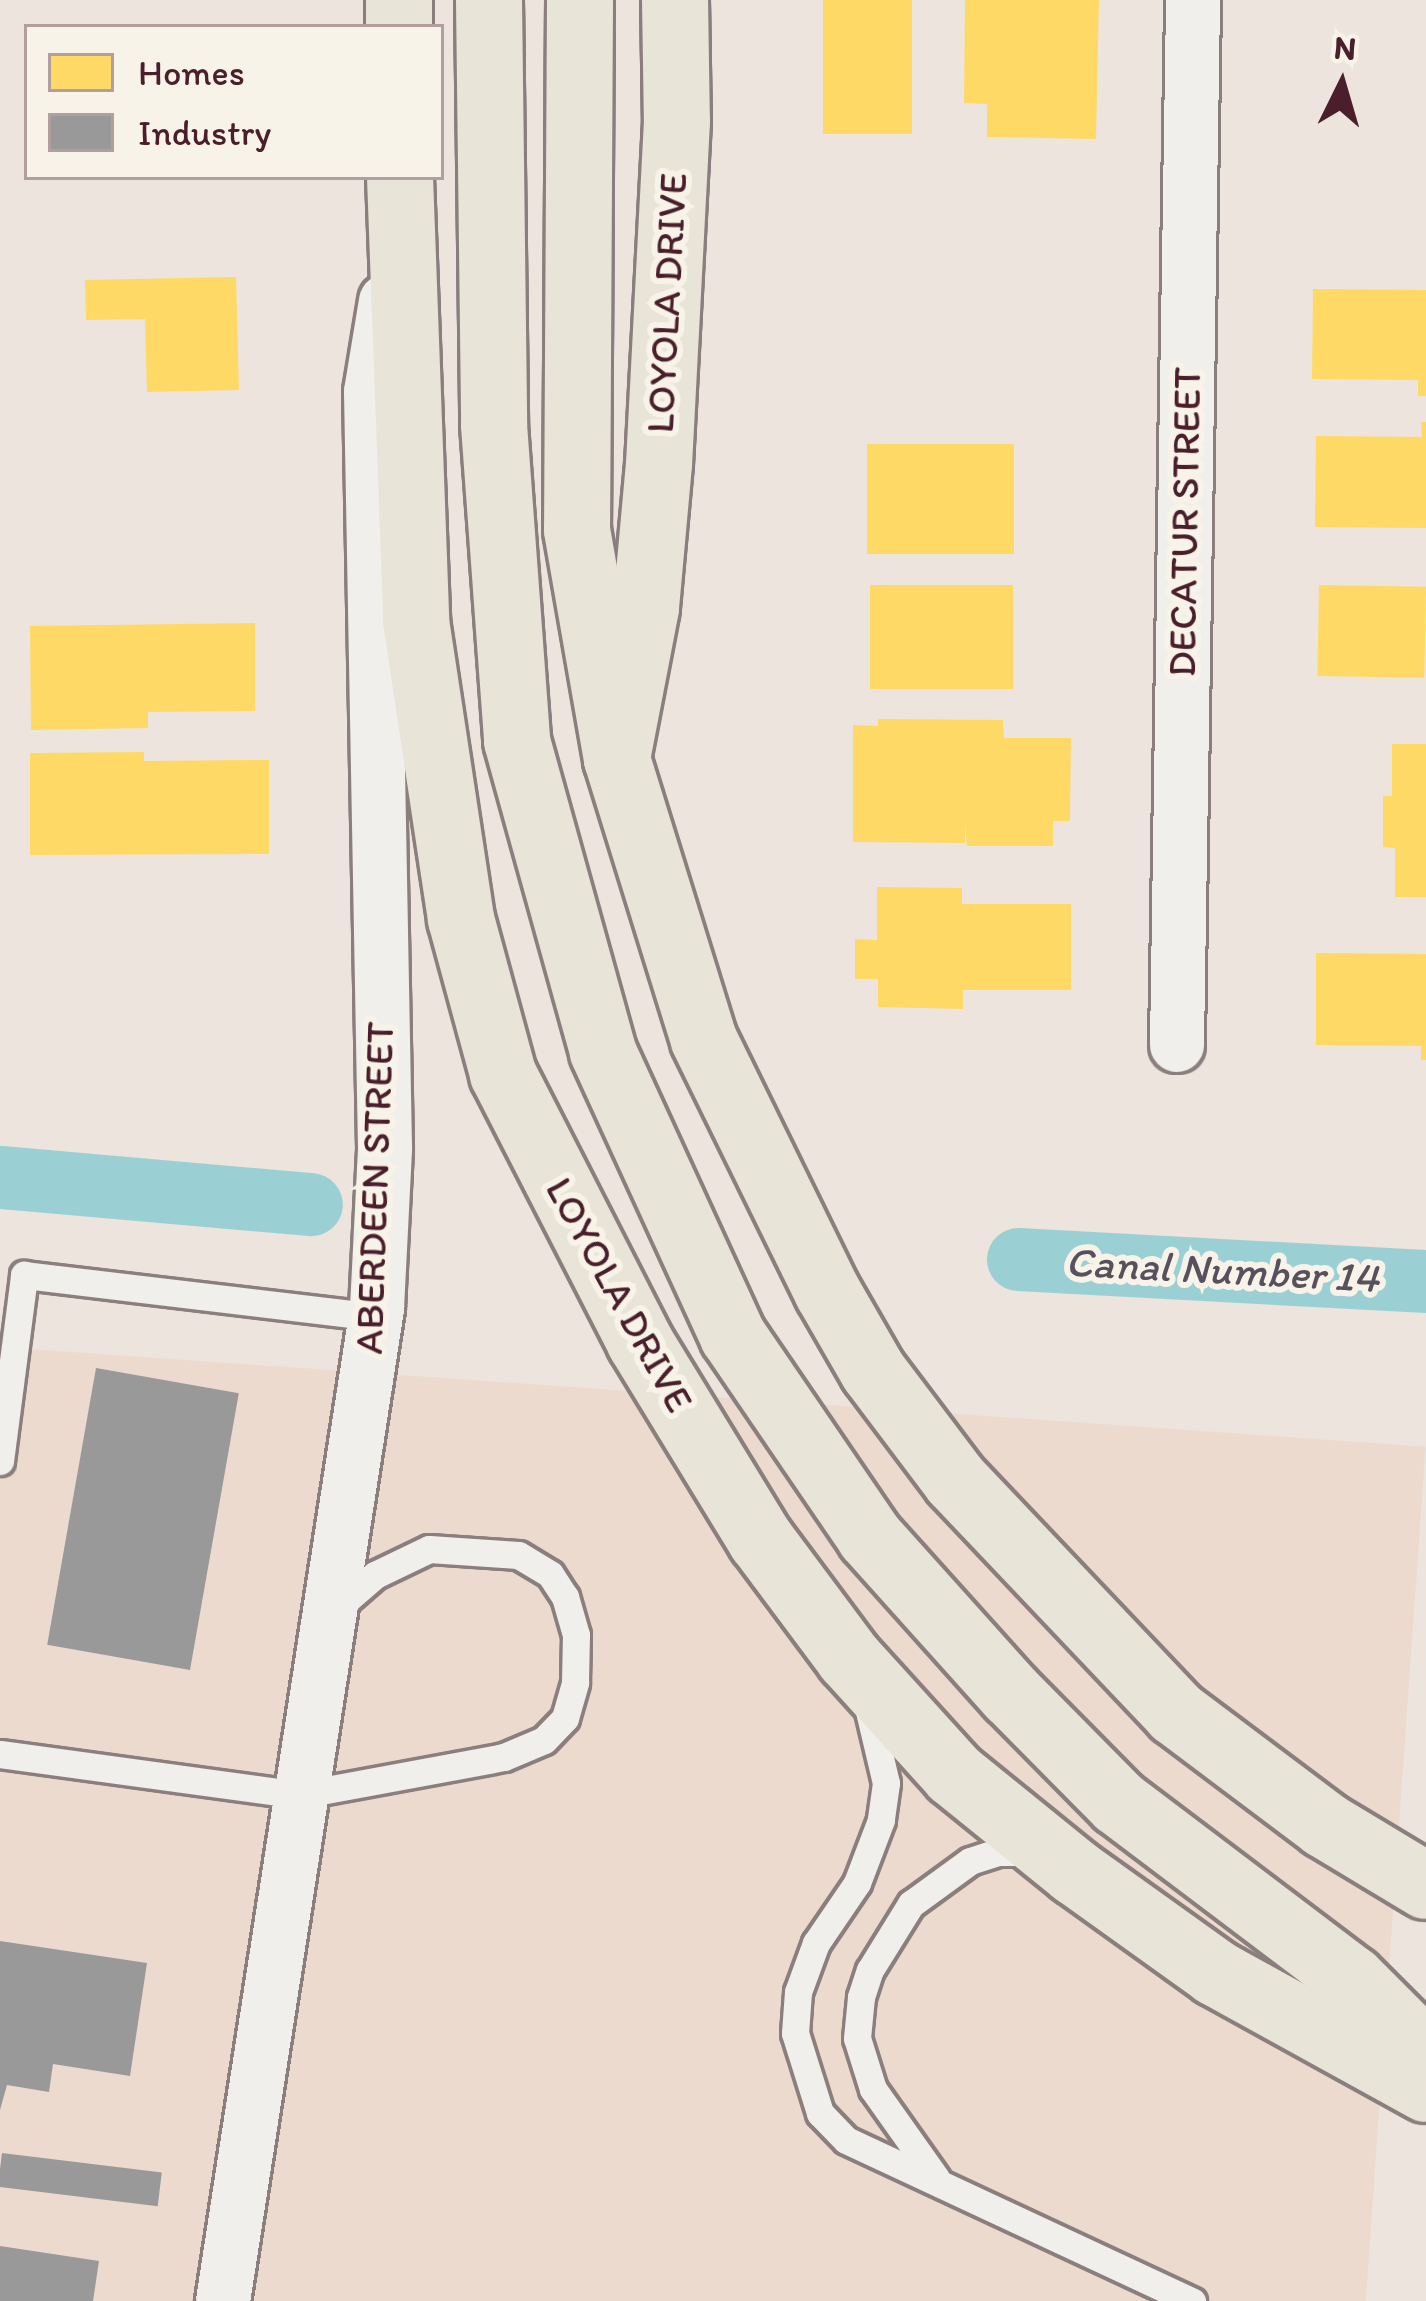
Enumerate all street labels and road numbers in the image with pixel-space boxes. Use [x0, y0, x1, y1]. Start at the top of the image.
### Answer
street label: LOYOLA DRIVE [637, 172, 697, 434]
street label: DECATUR STREET [1159, 366, 1211, 678]
street label: ABERDEEN STREET [346, 1021, 404, 1355]
street label: LOYOLA DRIVE [535, 1170, 703, 1420]

